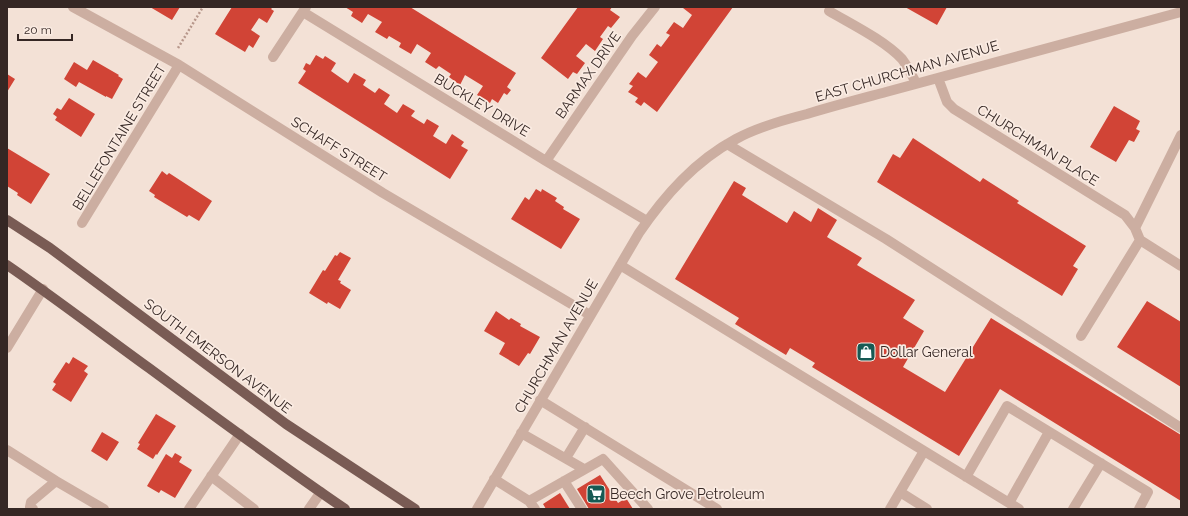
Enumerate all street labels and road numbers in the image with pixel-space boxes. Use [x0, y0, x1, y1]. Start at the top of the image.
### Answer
street label: BARMAX DRIVE [552, 28, 624, 122]
street label: EAST CHURCHMAN AVENUE [814, 37, 1000, 105]
street label: BELLEFONTAINE STREET [69, 61, 169, 213]
street label: BUCKLEY DRIVE [432, 70, 532, 140]
street label: CHURCHMAN PLACE [974, 101, 1102, 189]
street label: SCHAFF STREET [288, 113, 390, 185]
street label: CHURCHMAN AVENUE [511, 276, 601, 416]
street label: SOUTH EMERSON AVENUE [141, 295, 295, 417]

